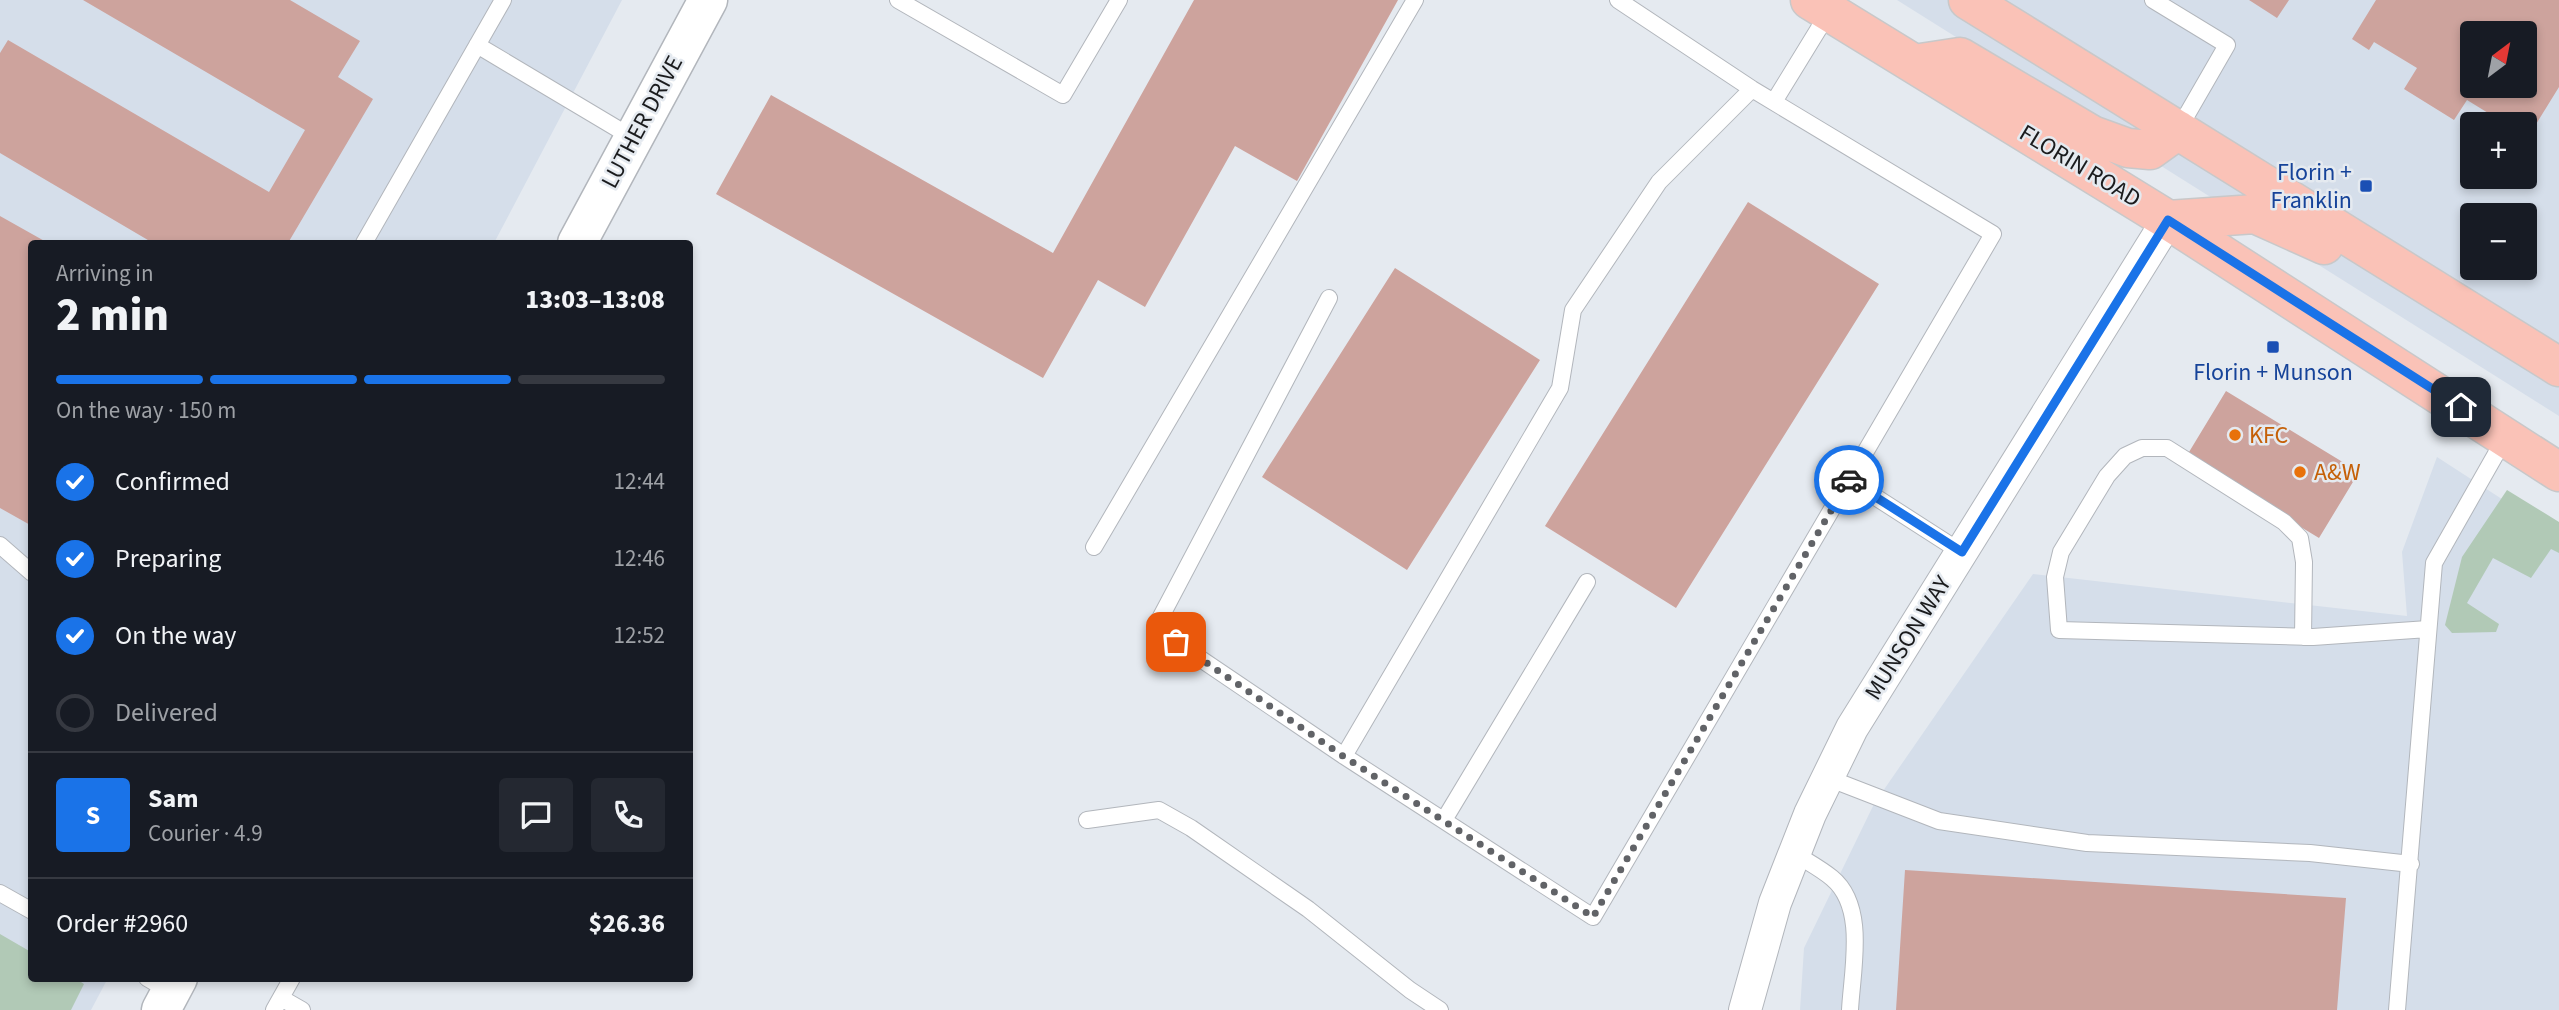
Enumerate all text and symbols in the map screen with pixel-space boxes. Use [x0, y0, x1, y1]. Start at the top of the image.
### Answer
north arrow [2460, 21, 2538, 98]
map controls [2460, 21, 2537, 280]
street label: LUTHER DRIVE [592, 49, 692, 195]
button: + [2460, 112, 2537, 189]
street label: FLORIN ROAD [2013, 116, 2147, 216]
place label: Florin + Franklin [2271, 155, 2352, 218]
marker: Florin + Franklin [2358, 178, 2374, 194]
button: − [2460, 203, 2537, 280]
text: Arriving in [56, 257, 154, 290]
text: 13:03–13:08 [525, 281, 665, 318]
text: 2 min [56, 283, 169, 348]
marker: Florin + Munson [2265, 339, 2281, 355]
place label: Florin + Munson [2193, 355, 2353, 390]
pin [2431, 377, 2491, 437]
icon: home [2442, 388, 2480, 426]
text: On the way · 150 m [56, 394, 236, 427]
place label: KFC [2249, 418, 2288, 453]
marker: KFC [2227, 427, 2243, 443]
courier [1814, 445, 1884, 515]
place label: A&W [2314, 455, 2361, 490]
icon: car [1830, 461, 1868, 499]
icon: check [56, 463, 94, 501]
text: Confirmed [115, 463, 230, 500]
marker: A&W [2292, 464, 2308, 480]
text: 12:44 [614, 465, 665, 498]
icon: check [56, 540, 94, 578]
text: Preparing [115, 540, 221, 577]
text: 12:46 [614, 542, 665, 575]
street label: MUNSON WAY [1856, 569, 1960, 707]
pin [1146, 612, 1206, 672]
icon: check [56, 617, 94, 655]
text: On the way [115, 617, 236, 654]
text: 12:52 [614, 619, 665, 652]
icon: bag [1157, 623, 1195, 661]
text: Delivered [115, 694, 218, 731]
button: chat [499, 778, 573, 852]
button: phone [591, 778, 665, 852]
text: Sam [148, 780, 198, 817]
text: S [86, 797, 100, 834]
text: Courier · 4.9 [148, 817, 263, 850]
text: Order #2960 [56, 905, 188, 942]
text: $26.36 [589, 905, 665, 942]

